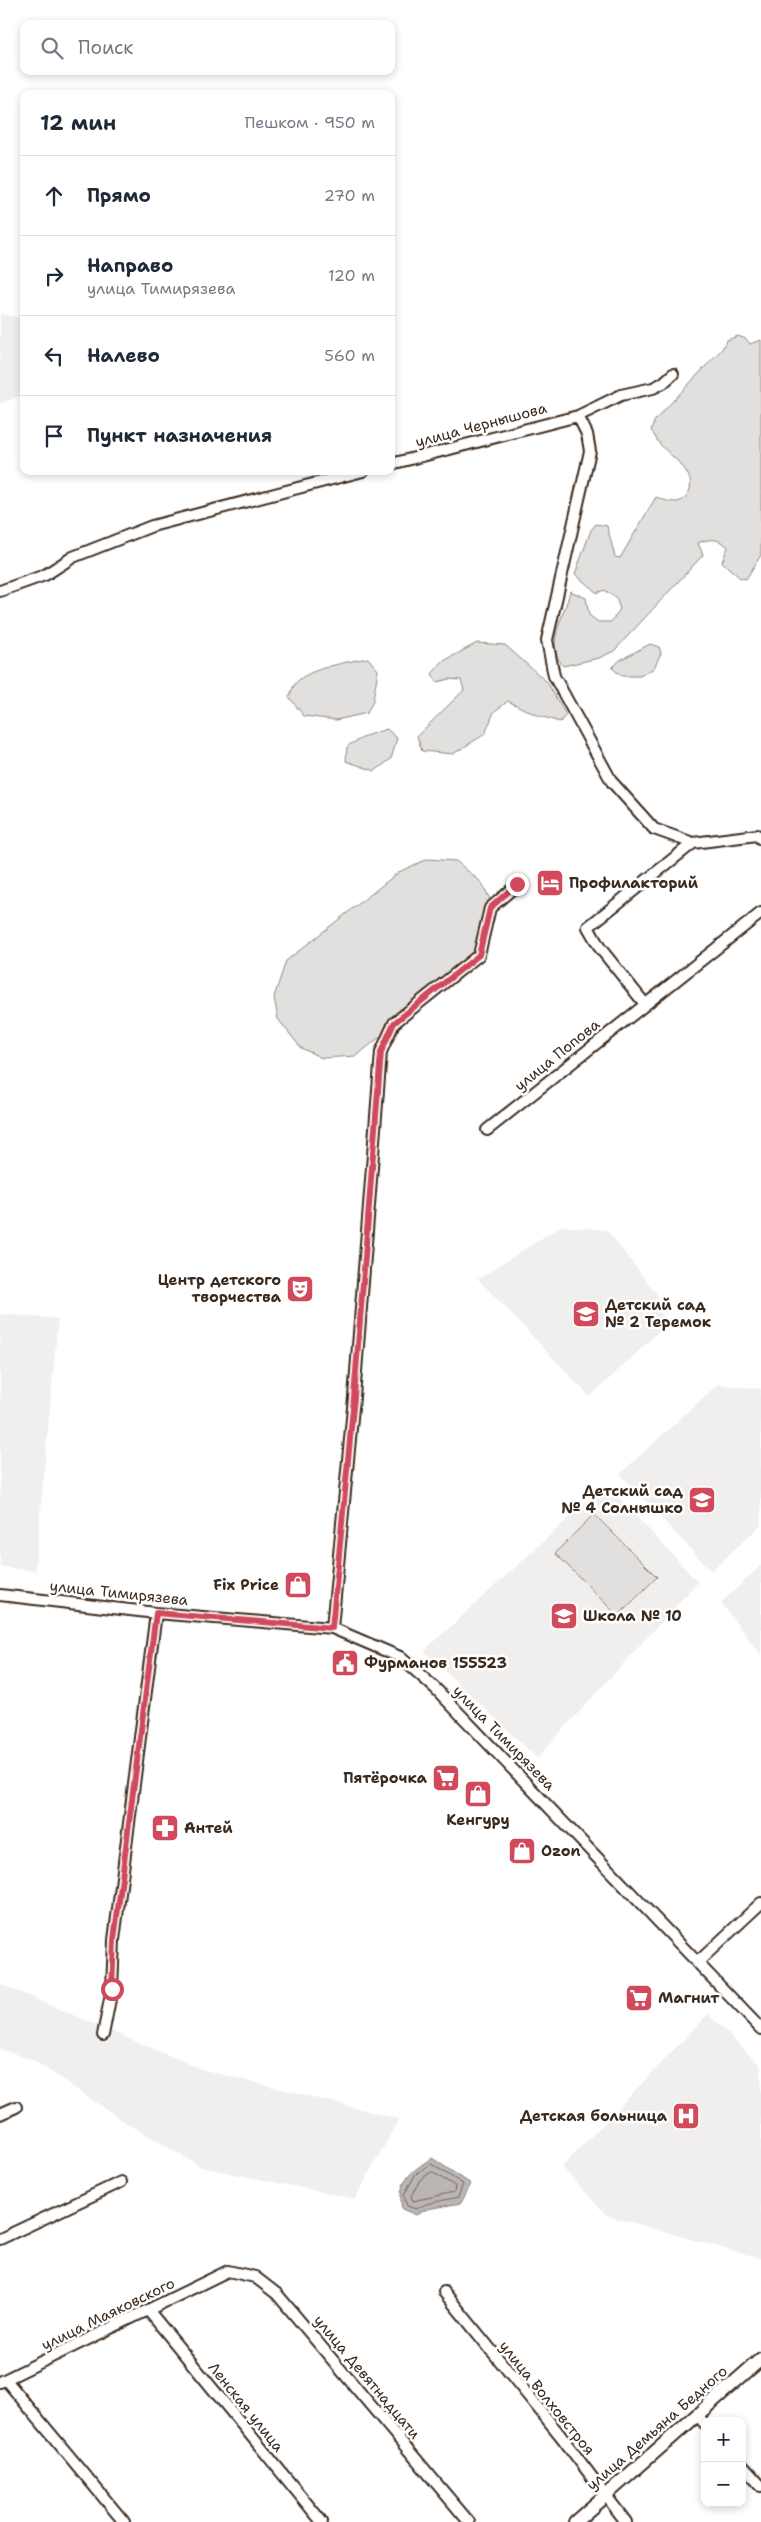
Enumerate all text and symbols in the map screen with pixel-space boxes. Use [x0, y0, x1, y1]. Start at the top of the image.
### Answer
search box [20, 20, 395, 75]
icon: search [38, 34, 66, 62]
text: Поиск [78, 35, 133, 60]
text: 12 мин [40, 109, 116, 137]
text: Пешком · 950 m [245, 112, 375, 133]
icon: ahead [40, 182, 68, 210]
text: Прямо [87, 183, 151, 208]
text: 270 m [324, 185, 375, 206]
text: Направо [87, 253, 173, 278]
icon: right [40, 262, 68, 290]
text: 120 m [328, 265, 375, 286]
text: улица Тимирязева [87, 278, 235, 299]
icon: left [40, 342, 68, 370]
text: Налево [87, 343, 160, 368]
text: 560 m [324, 345, 375, 366]
street label: улица Чернышова [413, 398, 550, 452]
icon: arrive [40, 422, 68, 450]
text: Пункт назначения [87, 423, 272, 448]
hotel icon: Профилакторий [535, 868, 565, 898]
route end [506, 873, 529, 896]
place label: Профилакторий [569, 873, 699, 893]
street label: улица Попова [510, 1014, 604, 1096]
place label: Центр детского творчества [158, 1270, 282, 1307]
theatre icon: Центр детского творчества [285, 1274, 315, 1304]
place label: Детский сад № 2 Теремок [605, 1295, 712, 1332]
school or university icon: Детский сад № 2 Теремок [571, 1299, 601, 1329]
place label: Детский сад № 4 Солнышко [561, 1481, 684, 1518]
school or university icon: Детский сад № 4 Солнышко [687, 1485, 717, 1515]
shop icon: Fix Price [283, 1570, 313, 1600]
place label: Fix Price [213, 1575, 279, 1595]
street label: улица Тимирязева [49, 1576, 190, 1610]
school or university icon: Школа № 10 [549, 1601, 579, 1631]
place label: Школа № 10 [583, 1606, 682, 1626]
public building icon: Фурманов 155523 [330, 1648, 360, 1678]
place label: Фурманов 155523 [364, 1653, 507, 1673]
street label: улица Тимирязева [449, 1681, 560, 1795]
supermarket icon: Пятёрочка [431, 1763, 461, 1793]
place label: Пятёрочка [343, 1768, 428, 1788]
shop icon: Кенгуру [463, 1779, 493, 1809]
place label: Кенгуру [446, 1810, 510, 1830]
pharmacy icon: Антей [150, 1813, 180, 1843]
place label: Антей [184, 1818, 233, 1838]
shop icon: Ozon [507, 1836, 537, 1866]
place label: Ozon [541, 1841, 581, 1861]
route start [101, 1978, 124, 2001]
supermarket icon: Магнит [624, 1983, 654, 2013]
place label: Магнит [658, 1988, 719, 2008]
hospital icon: Детская больница [671, 2101, 701, 2131]
place label: Детская больница [520, 2106, 668, 2126]
street label: улица Маяковского [38, 2273, 178, 2355]
street label: улица Девятнадцати [309, 2311, 425, 2443]
street label: улица Волховстроя [495, 2337, 599, 2459]
street label: Ленская улица [204, 2358, 289, 2457]
street label: улица Демьяна Бедного [582, 2361, 732, 2495]
map controls [701, 2417, 746, 2507]
button: + [701, 2417, 746, 2462]
button: − [701, 2462, 746, 2507]

